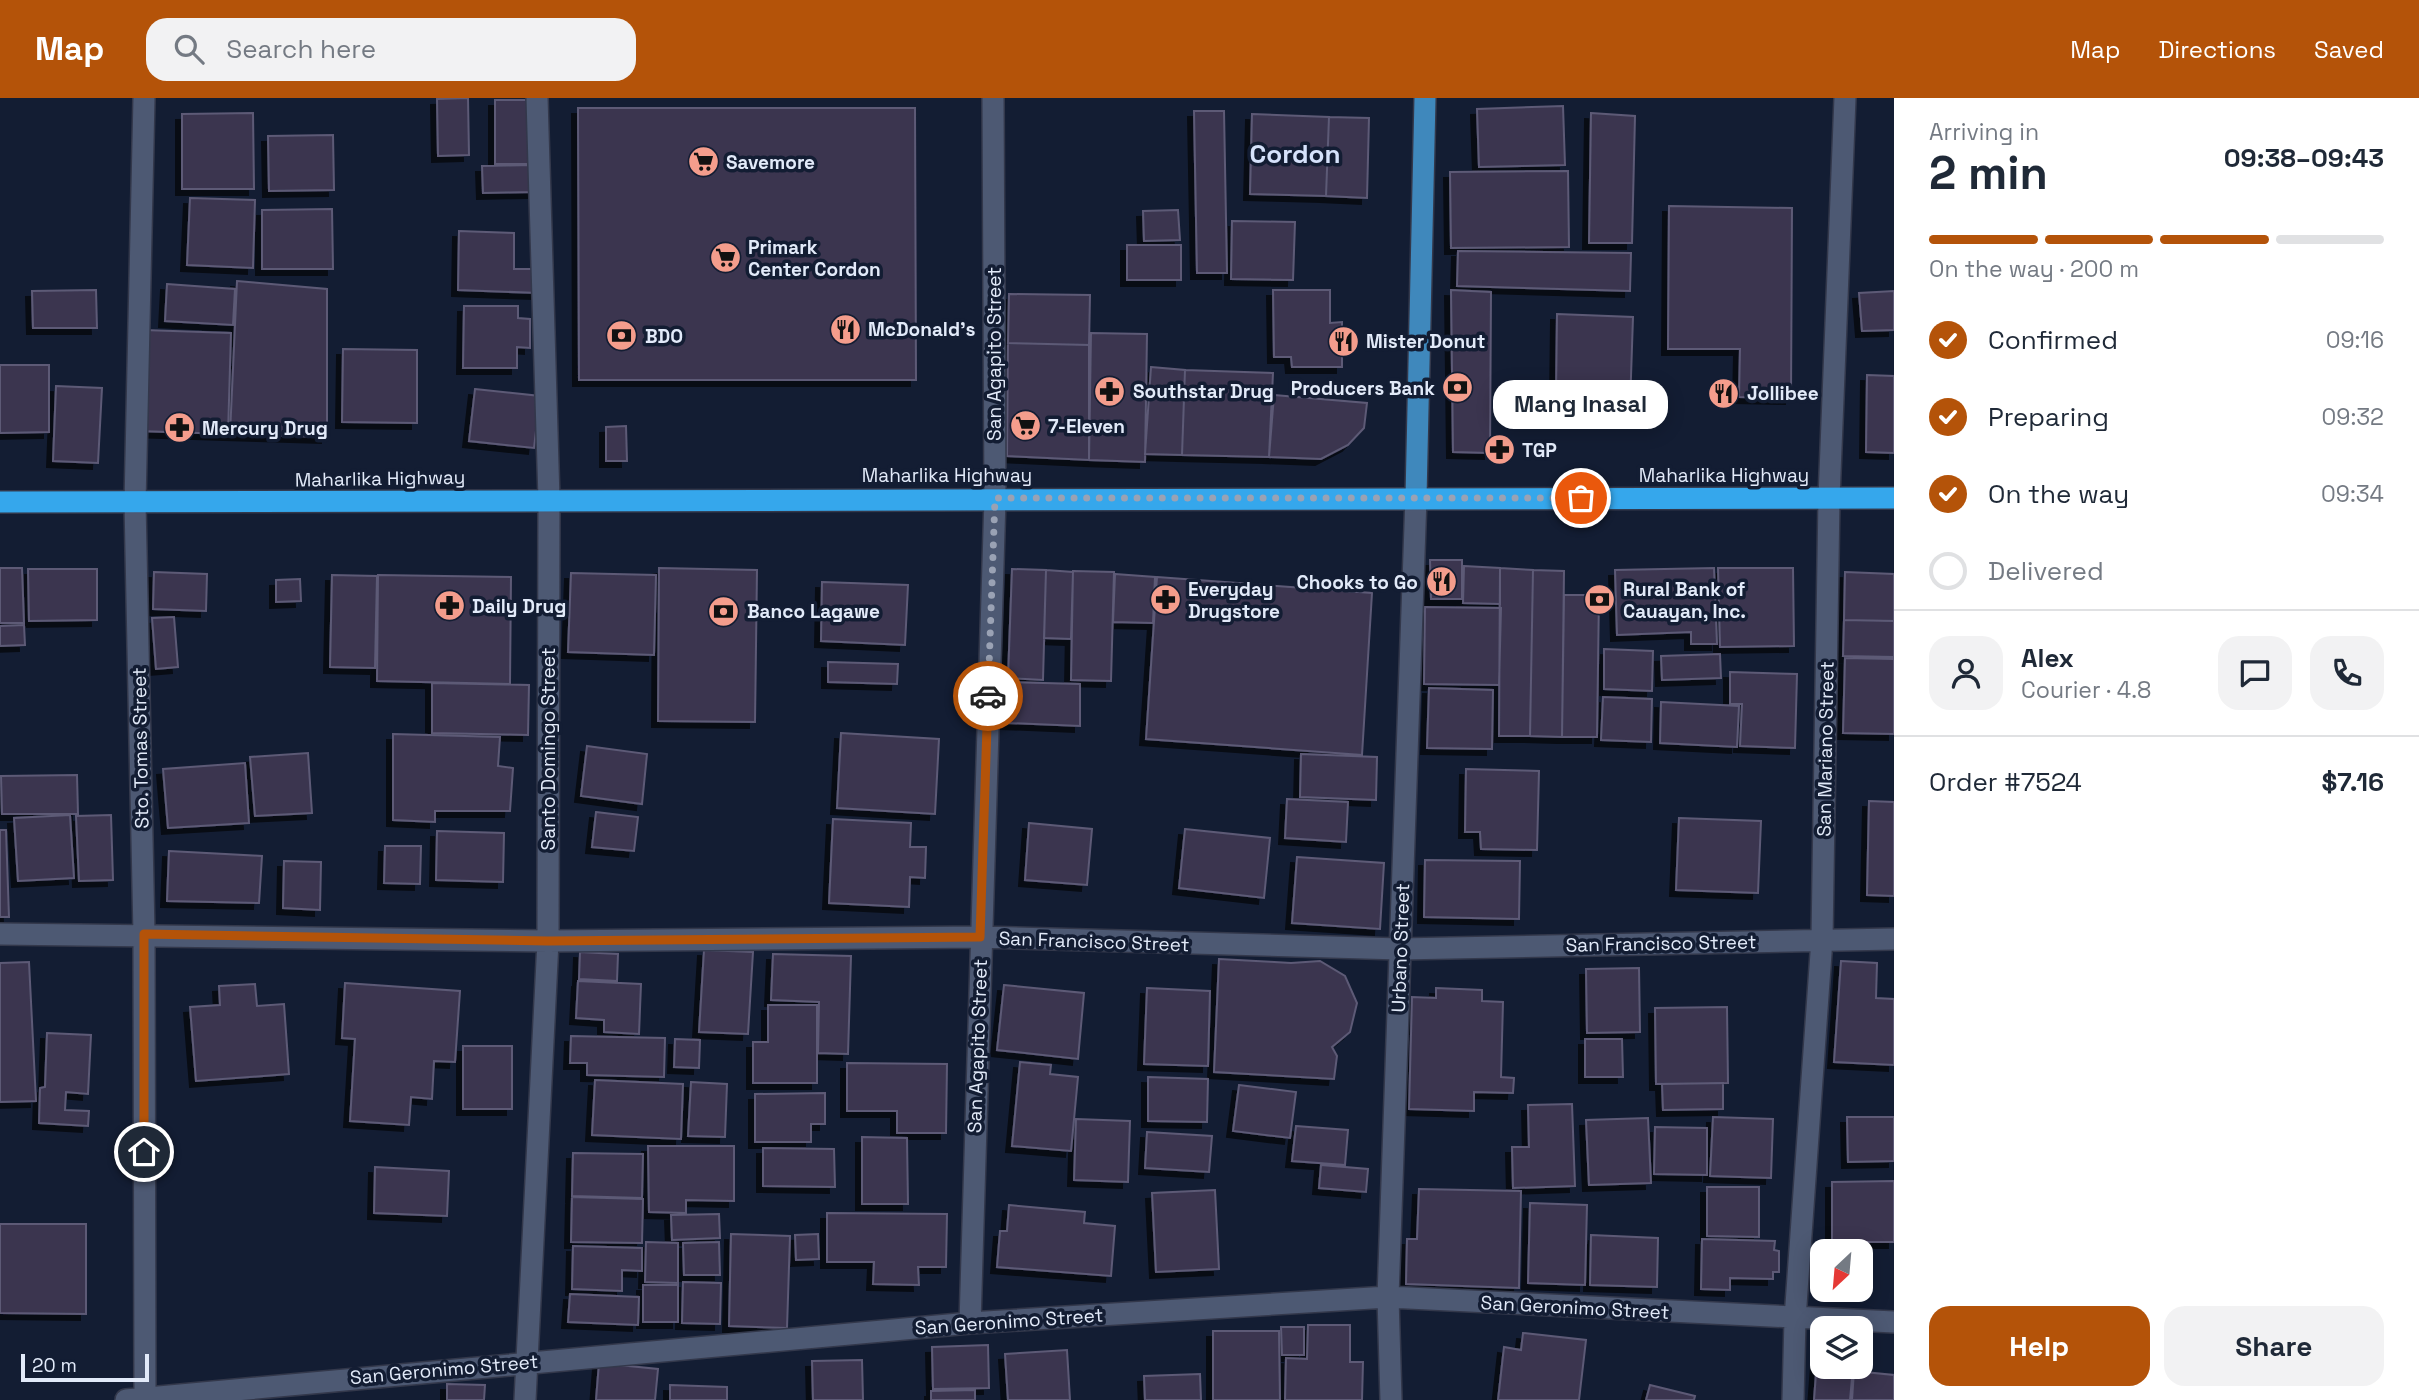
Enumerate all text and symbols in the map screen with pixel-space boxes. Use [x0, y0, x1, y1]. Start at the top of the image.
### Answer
search box [146, 18, 636, 81]
text: Map [35, 28, 104, 70]
icon: search [170, 30, 208, 68]
text: Search here [226, 32, 376, 66]
text: Map [2070, 34, 2120, 65]
text: Directions [2158, 34, 2276, 65]
text: Saved [2314, 34, 2384, 65]
text: Arriving in [1929, 117, 2039, 147]
district label: Cordon [1249, 137, 1341, 171]
text: 09:38–09:43 [2224, 141, 2384, 175]
text: 2 min [1929, 144, 2048, 202]
supermarket icon: Savemore [686, 145, 720, 179]
place label: Savemore [726, 150, 815, 175]
place label: Primark Center Cordon [748, 235, 881, 282]
supermarket icon: Primark Center Cordon [708, 241, 742, 275]
text: On the way · 200 m [1929, 254, 2139, 284]
street label: San Agapito Street [982, 267, 1007, 441]
restaurant icon: McDonald's [828, 312, 862, 346]
place label: McDonald's [868, 317, 975, 342]
bank icon: BDO [605, 319, 639, 353]
icon: check [1929, 321, 1967, 359]
text: Confirmed [1988, 323, 2118, 357]
place label: BDO [645, 324, 683, 349]
restaurant icon: Mister Donut [1326, 324, 1360, 358]
text: 09:16 [2326, 325, 2384, 355]
place label: Mister Donut [1366, 329, 1485, 354]
bank icon: Producers Bank [1441, 371, 1475, 405]
pharmacy icon: Southstar Drug [1093, 374, 1127, 408]
place label: Producers Bank [1291, 376, 1435, 401]
restaurant icon: Jollibee [1707, 376, 1741, 410]
place label: Southstar Drug [1133, 379, 1274, 404]
callout: Mang Inasal [1494, 379, 1668, 428]
place label: Jollibee [1747, 381, 1819, 406]
text: Mang Inasal [1514, 389, 1647, 419]
icon: check [1929, 398, 1967, 436]
text: Preparing [1988, 400, 2109, 434]
text: 09:32 [2322, 402, 2384, 432]
supermarket icon: 7-Eleven [1008, 409, 1042, 443]
pharmacy icon: Mercury Drug [162, 411, 196, 445]
place label: 7-Eleven [1048, 414, 1125, 439]
place label: Mercury Drug [202, 416, 328, 441]
pharmacy icon: TGP [1482, 433, 1516, 467]
place label: TGP [1522, 438, 1557, 463]
street label: Maharlika Highway [862, 463, 1032, 488]
street label: Maharlika Highway [1639, 463, 1809, 488]
street label: Maharlika Highway [295, 465, 465, 492]
pin [1551, 468, 1611, 528]
icon: check [1929, 475, 1967, 513]
text: On the way [1988, 477, 2129, 511]
icon: bag [1562, 479, 1600, 517]
text: 09:34 [2321, 479, 2384, 509]
text: Delivered [1988, 554, 2104, 588]
restaurant icon: Chooks to Go [1424, 565, 1458, 599]
place label: Chooks to Go [1297, 570, 1418, 595]
place label: Everyday Drugstore [1188, 577, 1280, 624]
place label: Rural Bank of Cauayan, Inc. [1623, 577, 1746, 624]
pharmacy icon: Everyday Drugstore [1148, 583, 1182, 617]
bank icon: Rural Bank of Cauayan, Inc. [1583, 583, 1617, 617]
pharmacy icon: Daily Drug [432, 589, 466, 623]
place label: Daily Drug [472, 594, 566, 619]
bank icon: Banco Lagawe [707, 594, 741, 628]
place label: Banco Lagawe [747, 599, 880, 624]
button: person [1929, 636, 2003, 710]
button: chat [2218, 636, 2292, 710]
button: phone [2310, 636, 2384, 710]
text: Alex [2021, 641, 2074, 675]
street label: Santo Domingo Street [536, 648, 561, 850]
courier [953, 661, 1023, 731]
street label: San Mariano Street [1811, 661, 1840, 837]
street label: Sto. Tomas Street [127, 667, 154, 829]
text: Courier · 4.8 [2021, 675, 2151, 705]
icon: car [969, 677, 1007, 715]
text: Order #7524 [1929, 765, 2082, 799]
text: $7.16 [2321, 765, 2384, 799]
street label: Urbano Street [1386, 883, 1415, 1013]
street label: San Francisco Street [998, 926, 1190, 957]
street label: San Francisco Street [1565, 929, 1757, 958]
street label: San Agapito Street [962, 959, 993, 1133]
pin [114, 1122, 174, 1182]
icon: home [125, 1133, 163, 1171]
north arrow [1810, 1239, 1872, 1302]
map controls [1810, 1239, 1873, 1379]
street label: San Geronimo Street [1480, 1290, 1670, 1325]
street label: San Geronimo Street [914, 1302, 1104, 1341]
button: Help [1929, 1306, 2150, 1386]
button: Share [2164, 1306, 2384, 1386]
button: layers [1810, 1316, 1873, 1379]
street label: San Geronimo Street [349, 1349, 539, 1390]
scale bar [21, 1351, 149, 1383]
text: 20 m [32, 1353, 77, 1378]

